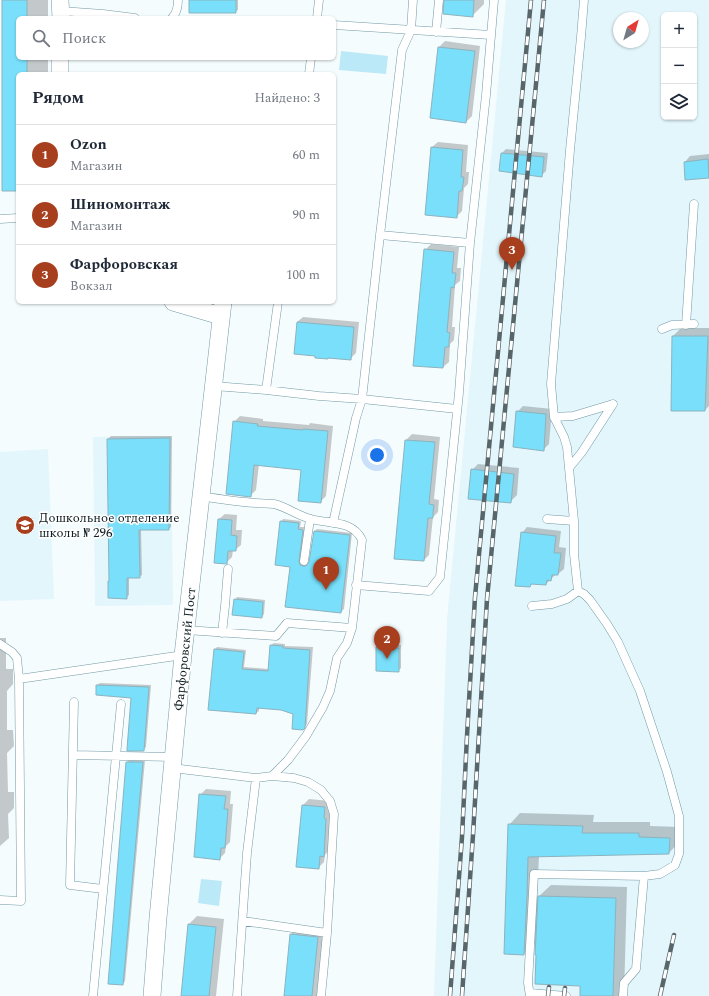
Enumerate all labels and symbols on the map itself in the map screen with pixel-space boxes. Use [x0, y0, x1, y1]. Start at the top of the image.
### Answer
north arrow [613, 12, 649, 48]
pin: 3 [499, 237, 525, 270]
your location [367, 445, 387, 465]
place label: Дошкольное отделение школы № 296 [39, 508, 179, 543]
school or university icon: Дошкольное отделение школы № 296 [14, 514, 36, 536]
pin: 1 [313, 557, 339, 590]
street label: Фарфоровский Пост [169, 586, 201, 712]
pin: 2 [374, 626, 400, 659]

